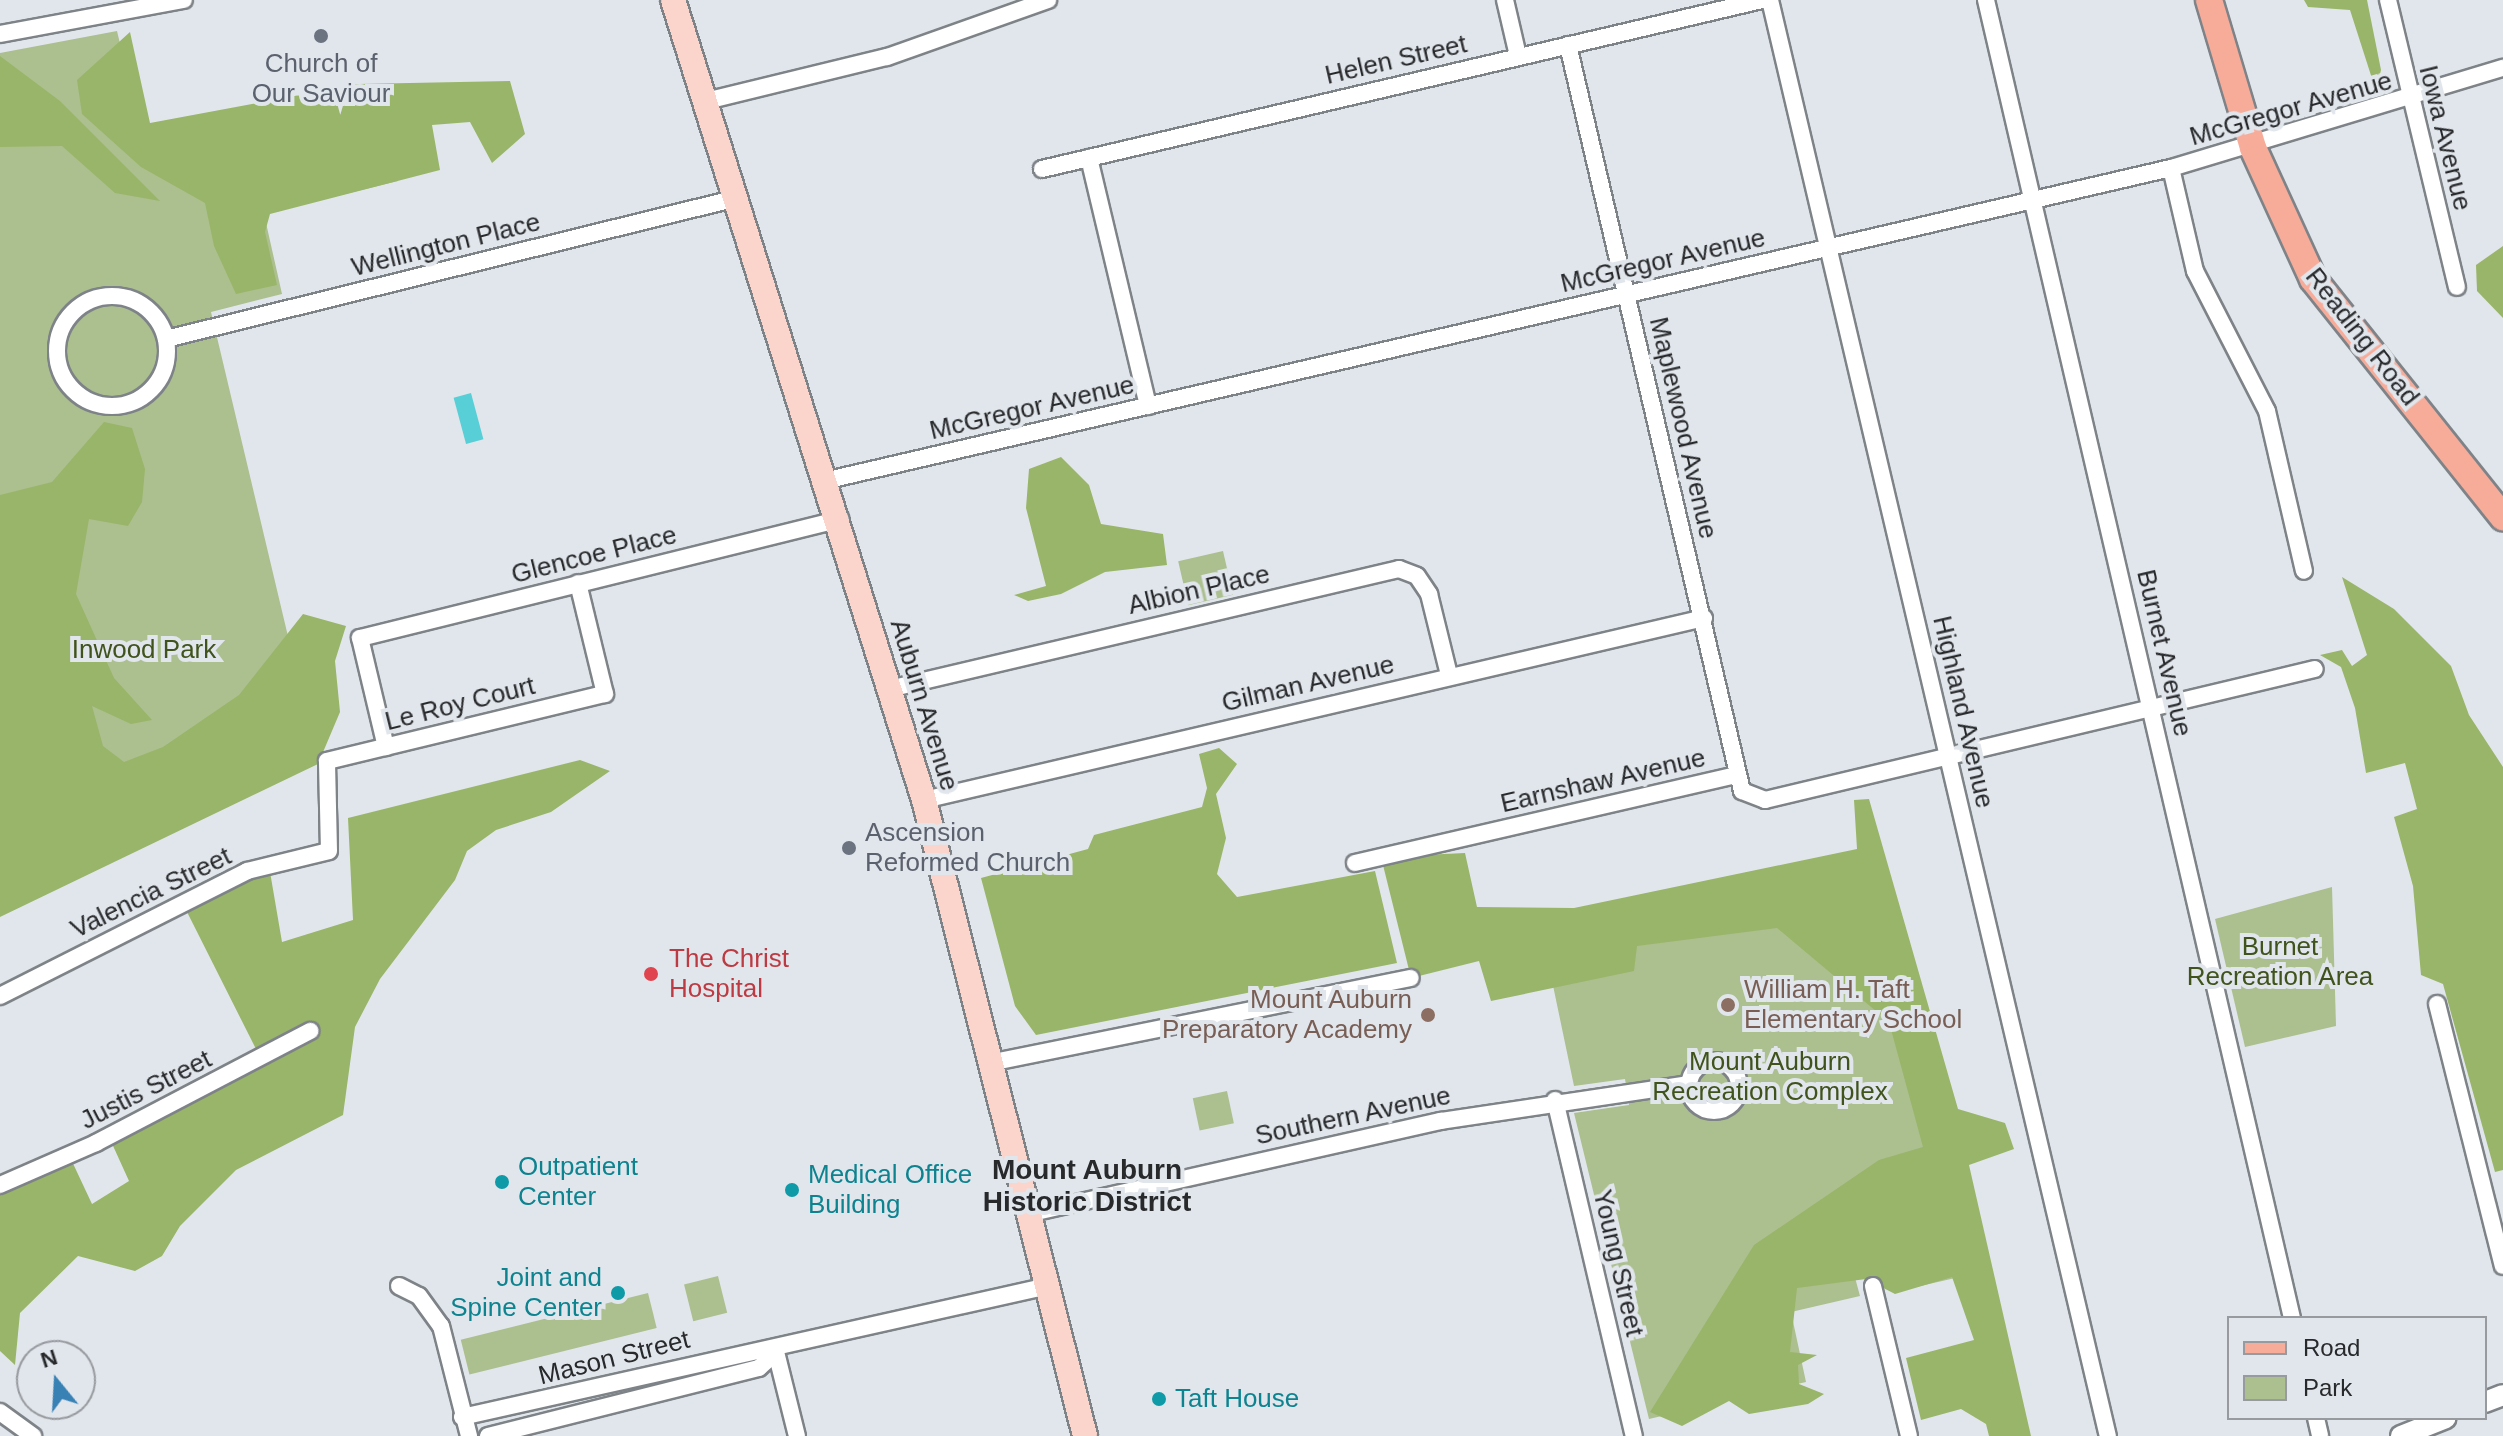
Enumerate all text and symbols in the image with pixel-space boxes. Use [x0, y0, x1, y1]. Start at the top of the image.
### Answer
marker: Church of Our Saviour [312, 27, 330, 45]
street label: Helen Street [1322, 29, 1470, 91]
place label: Church of Our Saviour [252, 48, 390, 110]
street label: Iowa Avenue [2412, 62, 2478, 214]
street label: McGregor Avenue [2186, 65, 2396, 153]
street label: Wellington Place [349, 206, 543, 284]
street label: McGregor Avenue [1557, 222, 1769, 300]
street label: Reading Road [2299, 262, 2425, 412]
street label: Maplewood Avenue [1642, 313, 1724, 543]
street label: McGregor Avenue [926, 369, 1138, 447]
street label: Glencoe Place [508, 519, 680, 591]
street label: Albion Place [1125, 559, 1273, 621]
street label: Burnet Avenue [2130, 566, 2198, 740]
street label: Highland Avenue [1926, 612, 2000, 812]
street label: Auburn Avenue [883, 615, 965, 795]
park label: Inwood Park [72, 634, 216, 666]
street label: Gilman Avenue [1218, 649, 1398, 719]
street label: Le Roy Court [382, 670, 538, 738]
street label: Earnshaw Avenue [1497, 742, 1709, 820]
place label: Ascension Reformed Church [865, 817, 1070, 878]
marker: Ascension Reformed Church [840, 839, 858, 857]
street label: Valencia Street [66, 841, 236, 945]
park label: Burnet Recreation Area [2186, 931, 2374, 992]
place label: The Christ Hospital [669, 943, 789, 1004]
marker: The Christ Hospital [640, 963, 662, 985]
place label: William H. Taft Elementary School [1744, 974, 1962, 1036]
place label: Mount Auburn Preparatory Academy [1161, 984, 1412, 1046]
marker: William H. Taft Elementary School [1719, 996, 1737, 1014]
marker: Mount Auburn Preparatory Academy [1419, 1006, 1437, 1024]
street label: Justis Street [75, 1044, 217, 1136]
park label: Mount Auburn Recreation Complex [1652, 1046, 1888, 1108]
street label: Southern Avenue [1252, 1080, 1454, 1152]
place label: Outpatient Center [518, 1151, 638, 1212]
district label: Mount Auburn Historic District [983, 1153, 1191, 1219]
place label: Medical Office Building [808, 1159, 972, 1220]
marker: Outpatient Center [493, 1173, 511, 1191]
marker: Medical Office Building [783, 1181, 801, 1199]
street label: Young Street [1586, 1187, 1650, 1339]
place label: Joint and Spine Center [450, 1262, 602, 1324]
marker: Joint and Spine Center [609, 1284, 627, 1302]
legend [2227, 1316, 2487, 1420]
street label: Mason Street [535, 1324, 693, 1392]
text: Road [2303, 1334, 2360, 1361]
north arrow [16, 1340, 96, 1420]
text: N [38, 1344, 60, 1373]
text: Park [2303, 1374, 2352, 1401]
place label: Taft House [1175, 1383, 1299, 1415]
marker: Taft House [1150, 1390, 1168, 1408]

